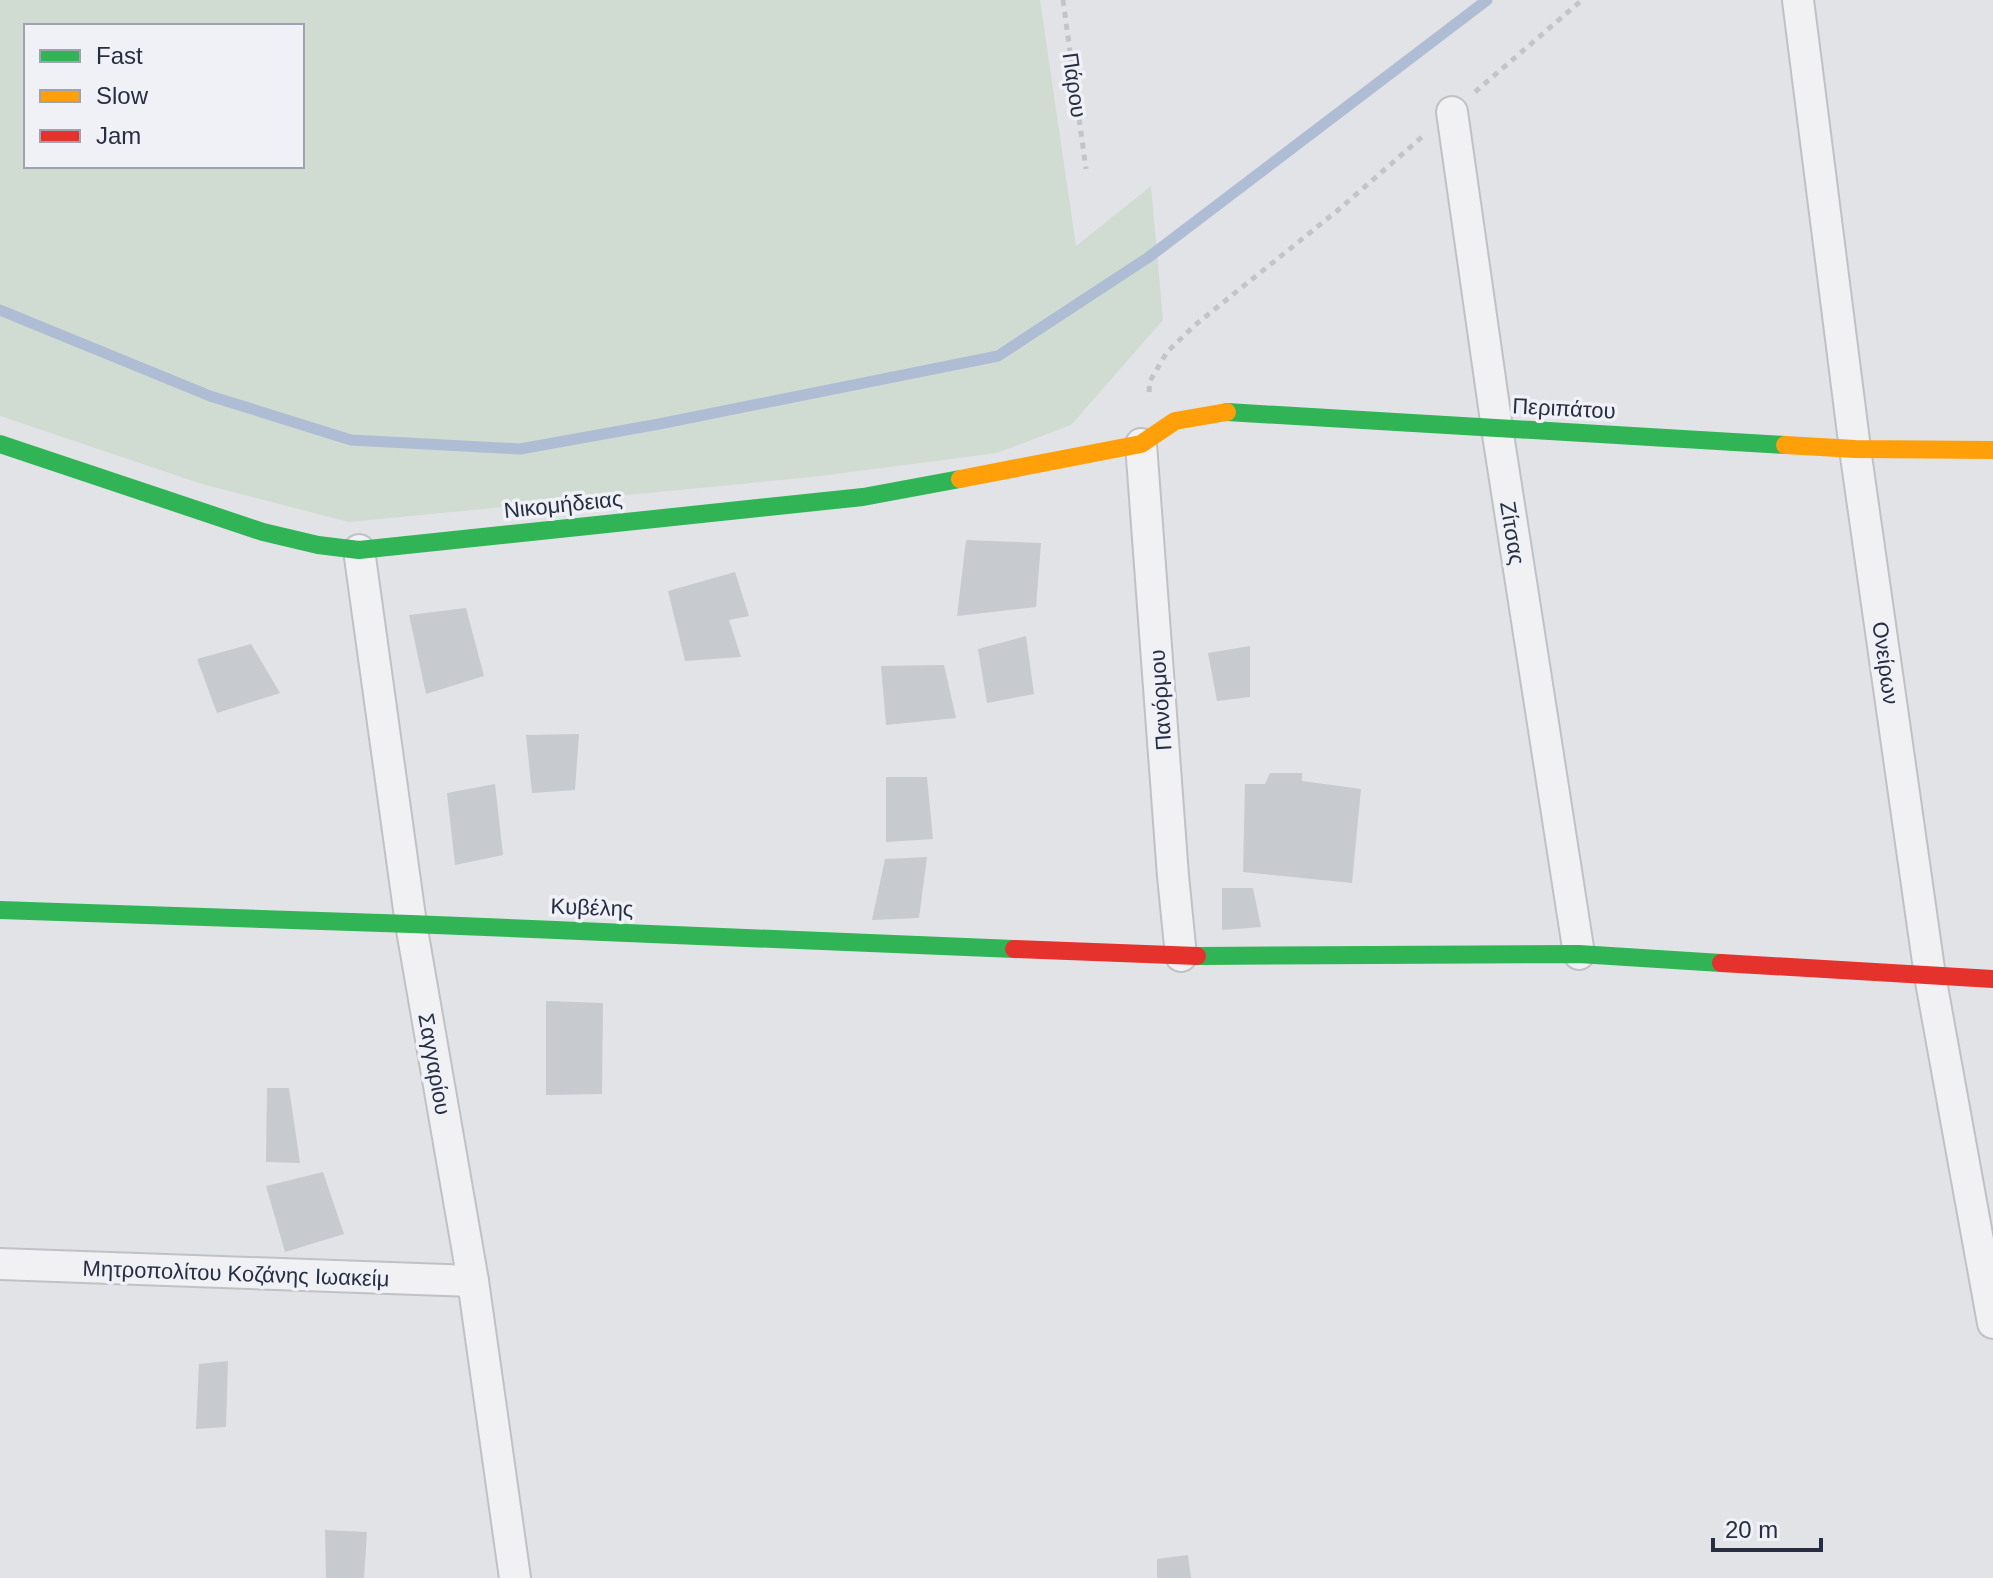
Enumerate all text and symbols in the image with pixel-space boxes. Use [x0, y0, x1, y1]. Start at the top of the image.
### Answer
legend [24, 24, 304, 168]
text: Fast [96, 42, 143, 69]
street label: Πάρου [1058, 51, 1091, 119]
text: Slow [96, 82, 149, 109]
text: Jam [96, 122, 141, 149]
street label: Περιπάτου [1512, 393, 1616, 424]
street label: Νικομήδειας [503, 486, 623, 523]
street label: Ζίτσας [1495, 500, 1530, 566]
street label: Ονείρων [1867, 620, 1904, 706]
street label: Πανόρμου [1144, 649, 1177, 751]
street label: Κυβέλης [550, 894, 634, 921]
street label: Σαγγαρίου [413, 1011, 456, 1117]
street label: Μητροπολίτου Κοζάνης Ιωακείμ [82, 1256, 390, 1291]
scale bar [1713, 1502, 1821, 1552]
text: 20 m [1725, 1516, 1778, 1543]

